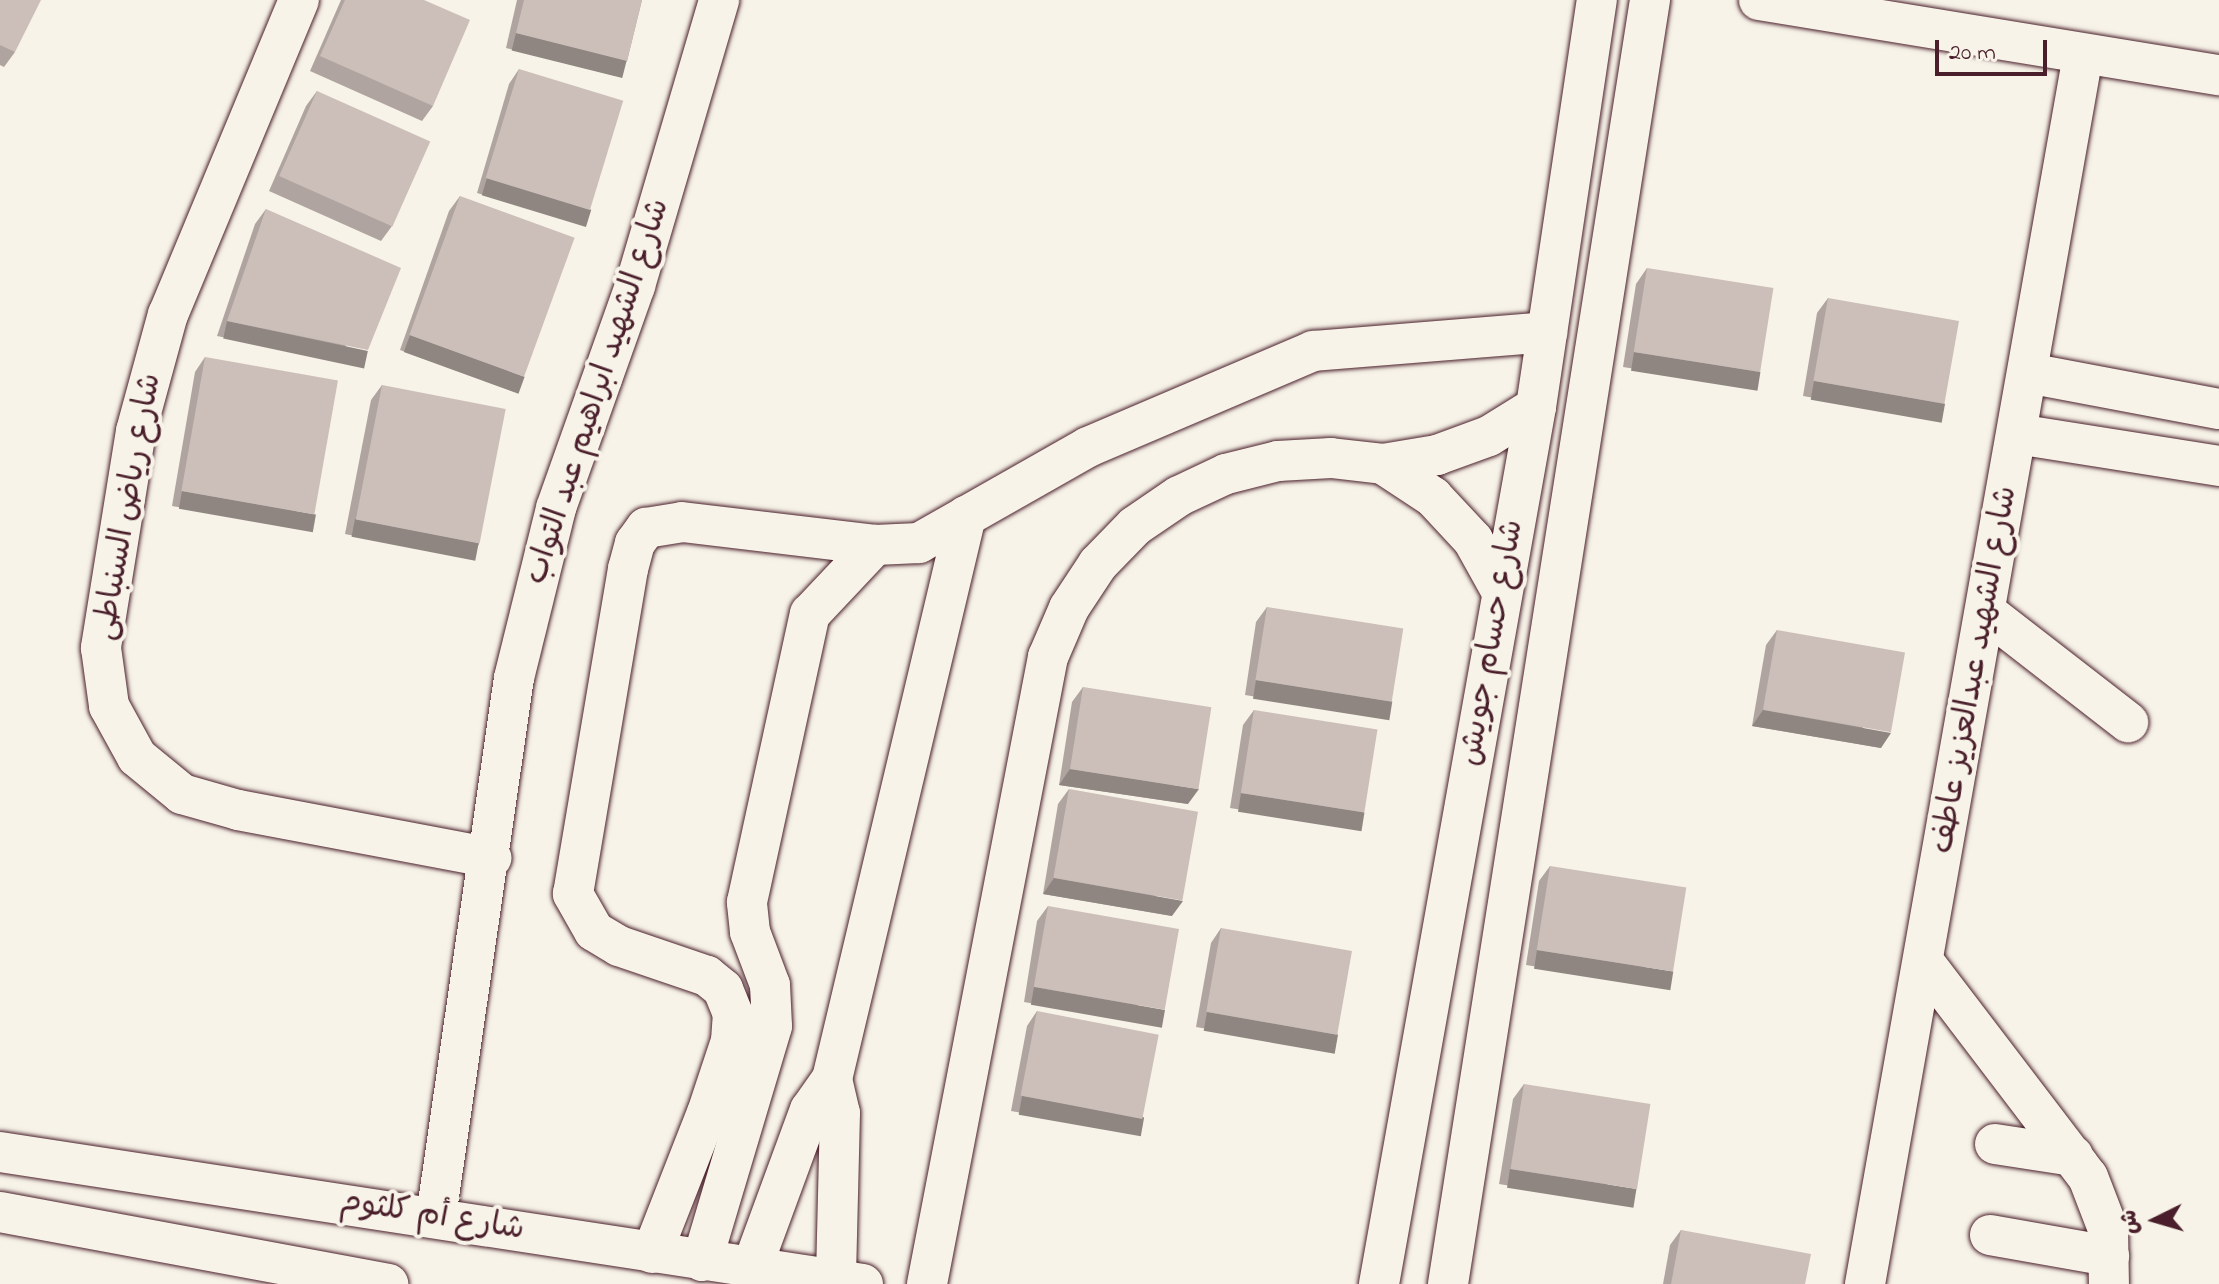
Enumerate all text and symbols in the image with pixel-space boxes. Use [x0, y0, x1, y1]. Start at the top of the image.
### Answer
scale bar [1939, 24, 2051, 74]
text: 20 m [1949, 36, 1996, 71]
street label: شارع الشهيد ابراهيم عبد التواب [518, 194, 680, 590]
street label: شارع رياض السنباطى [87, 371, 171, 643]
street label: شارع الشهيد عبدالعزيز عاطف [1925, 483, 2027, 857]
street label: شارع حسام جويش [1452, 517, 1534, 769]
north arrow [2115, 1180, 2195, 1260]
street label: شارع أم كلثوم [337, 1183, 527, 1251]
text: ش [2114, 1209, 2148, 1236]

